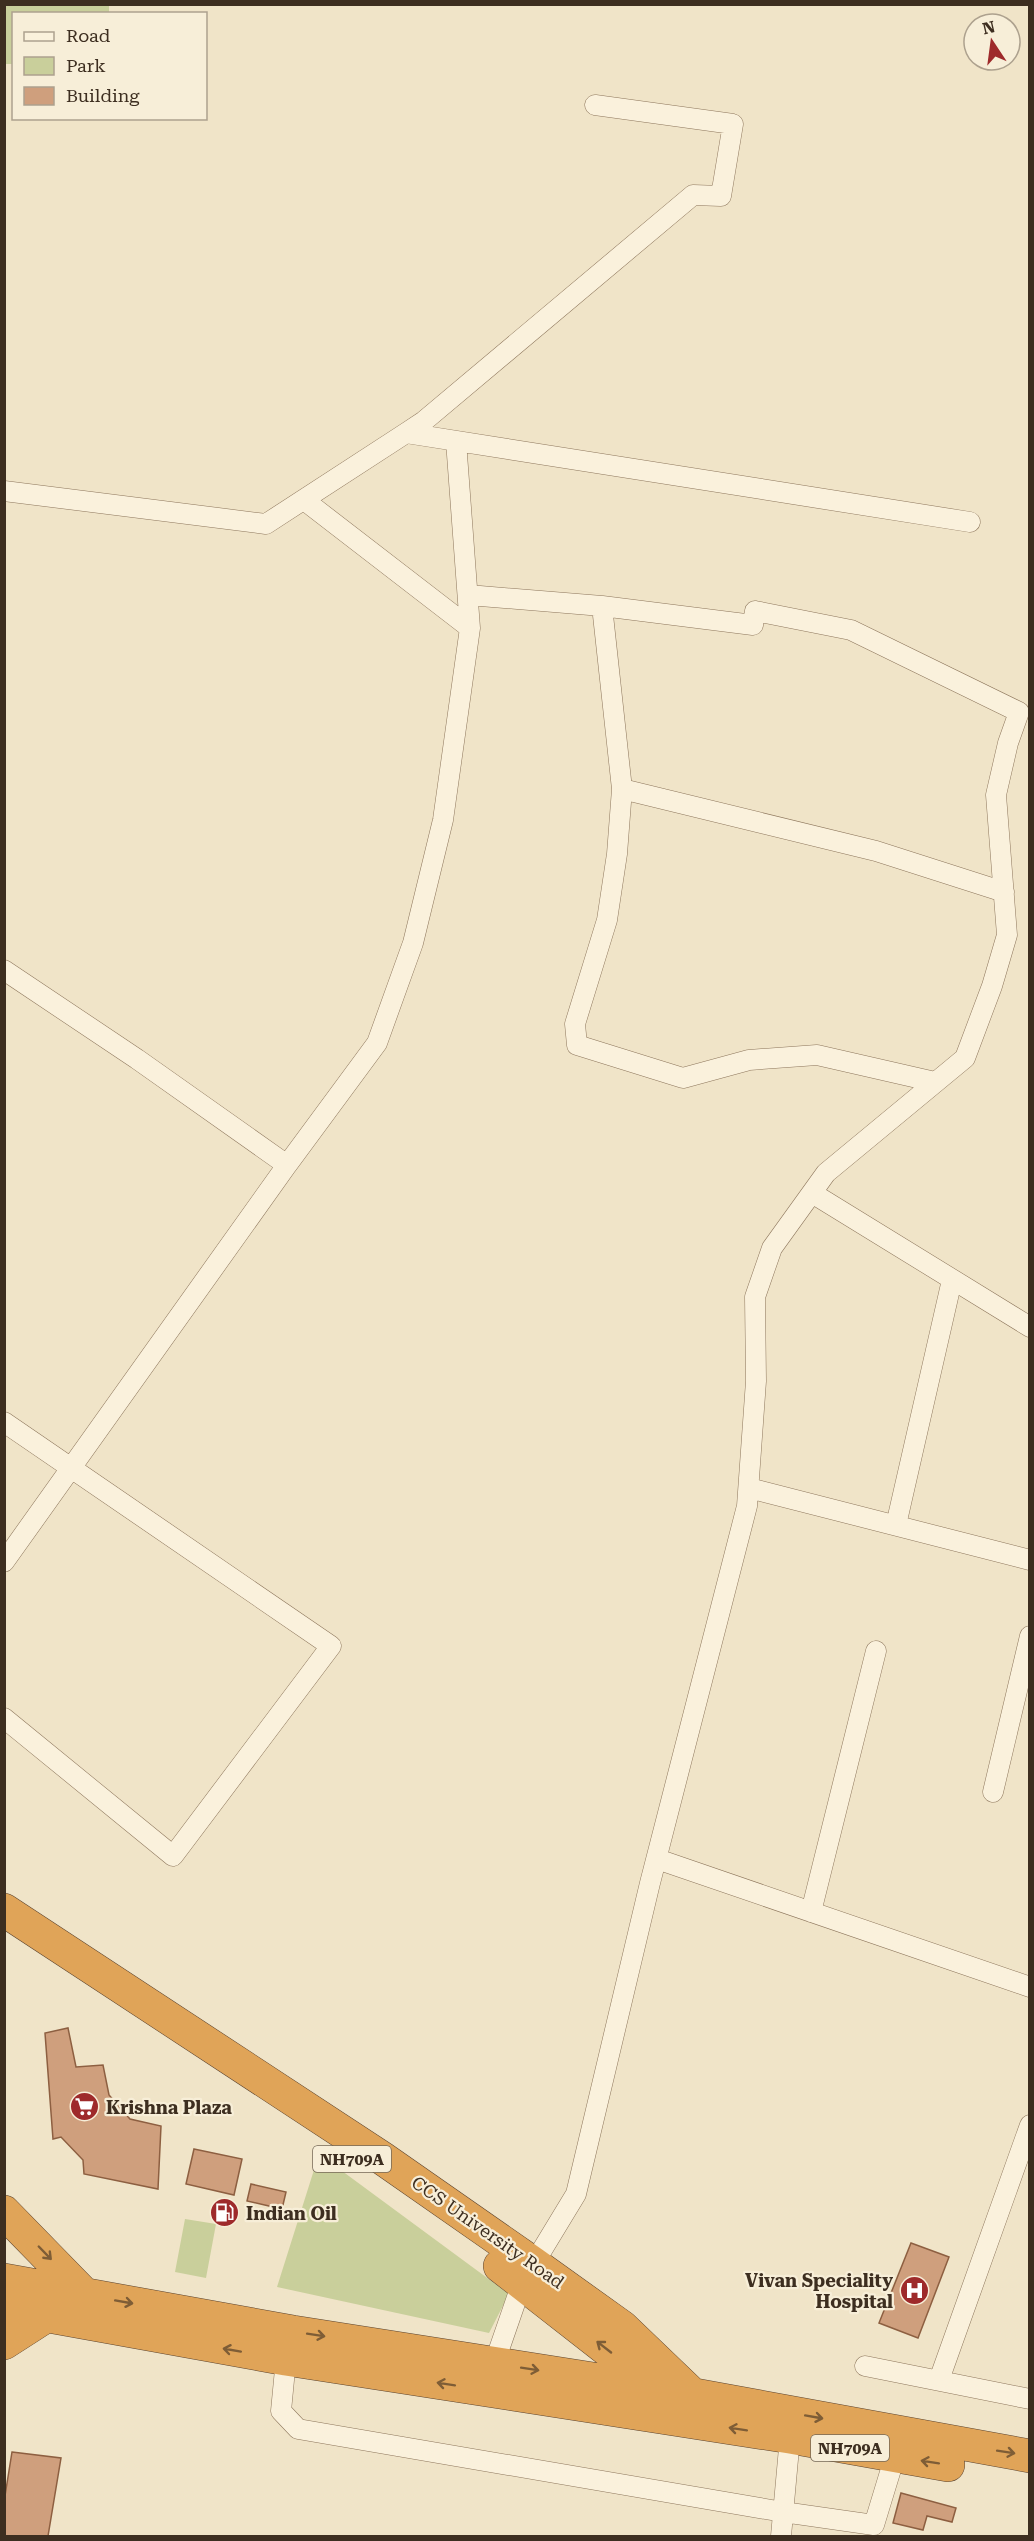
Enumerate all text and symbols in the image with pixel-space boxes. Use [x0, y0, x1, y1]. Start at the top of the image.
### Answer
legend [12, 12, 207, 120]
north arrow [962, 12, 1022, 72]
text: N [981, 17, 997, 39]
text: Road [66, 25, 111, 46]
text: Park [66, 55, 106, 76]
text: Building [66, 85, 140, 106]
supermarket icon: Krishna Plaza [69, 2091, 101, 2123]
place label: Krishna Plaza [106, 2097, 232, 2118]
road number: NH709A [313, 2146, 391, 2172]
street label: CCS University Road [408, 2171, 569, 2293]
fuel station icon: Indian Oil [209, 2197, 241, 2229]
place label: Indian Oil [246, 2203, 337, 2224]
one-way arrow [37, 2246, 52, 2261]
place label: Vivan Speciality Hospital [745, 2270, 893, 2312]
hospital icon: Vivan Speciality Hospital [898, 2274, 930, 2306]
one-way arrow [114, 2297, 133, 2308]
one-way arrow [306, 2330, 326, 2341]
one-way arrow [596, 2340, 612, 2353]
one-way arrow [223, 2344, 243, 2355]
one-way arrow [519, 2364, 539, 2375]
one-way arrow [436, 2378, 456, 2389]
one-way arrow [804, 2412, 824, 2423]
one-way arrow [729, 2423, 749, 2434]
road number: NH709A [811, 2435, 889, 2461]
one-way arrow [996, 2447, 1015, 2458]
one-way arrow [921, 2456, 941, 2467]

